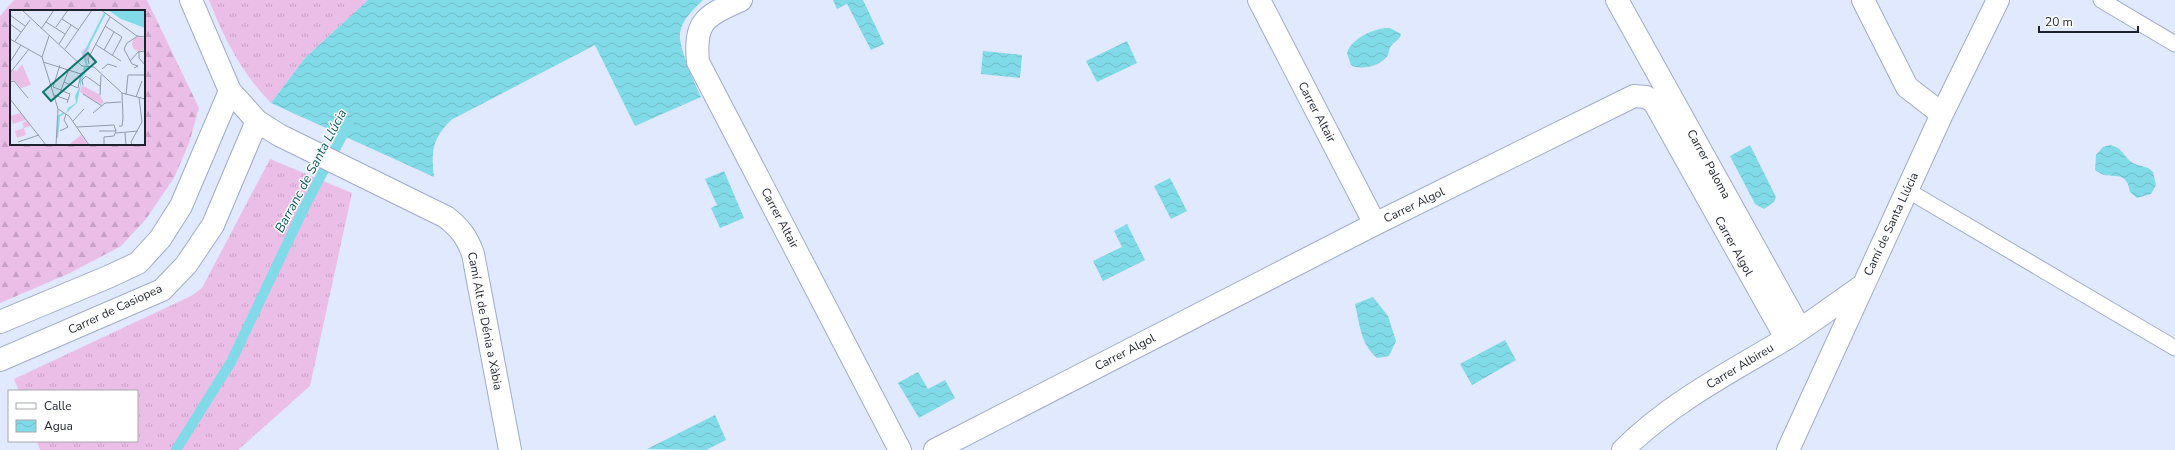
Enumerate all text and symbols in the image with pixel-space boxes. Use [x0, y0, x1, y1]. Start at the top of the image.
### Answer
scale bar [2039, 8, 2138, 34]
inset map [10, 10, 145, 145]
text: 20 m [2045, 14, 2073, 30]
street label: Carrer Altair [1294, 79, 1340, 146]
water label: Barranc de Santa Llúcia [271, 106, 351, 236]
street label: Carrer Paloma [1683, 126, 1735, 202]
street label: Camí de Santa Llúcia [1860, 170, 1922, 278]
street label: Carrer Algol [1381, 183, 1448, 227]
street label: Carrer Altair [757, 185, 803, 252]
street label: Carrer Algol [1711, 213, 1757, 279]
street label: Camí Alt de Dénia a Xàbia [464, 251, 506, 391]
street label: Carrer de Casiopea [65, 280, 165, 338]
street label: Carrer Algol [1092, 330, 1158, 374]
street label: Carrer Albireu [1703, 340, 1777, 392]
legend [8, 390, 138, 442]
text: Calle [44, 398, 72, 414]
text: Agua [44, 418, 73, 434]

